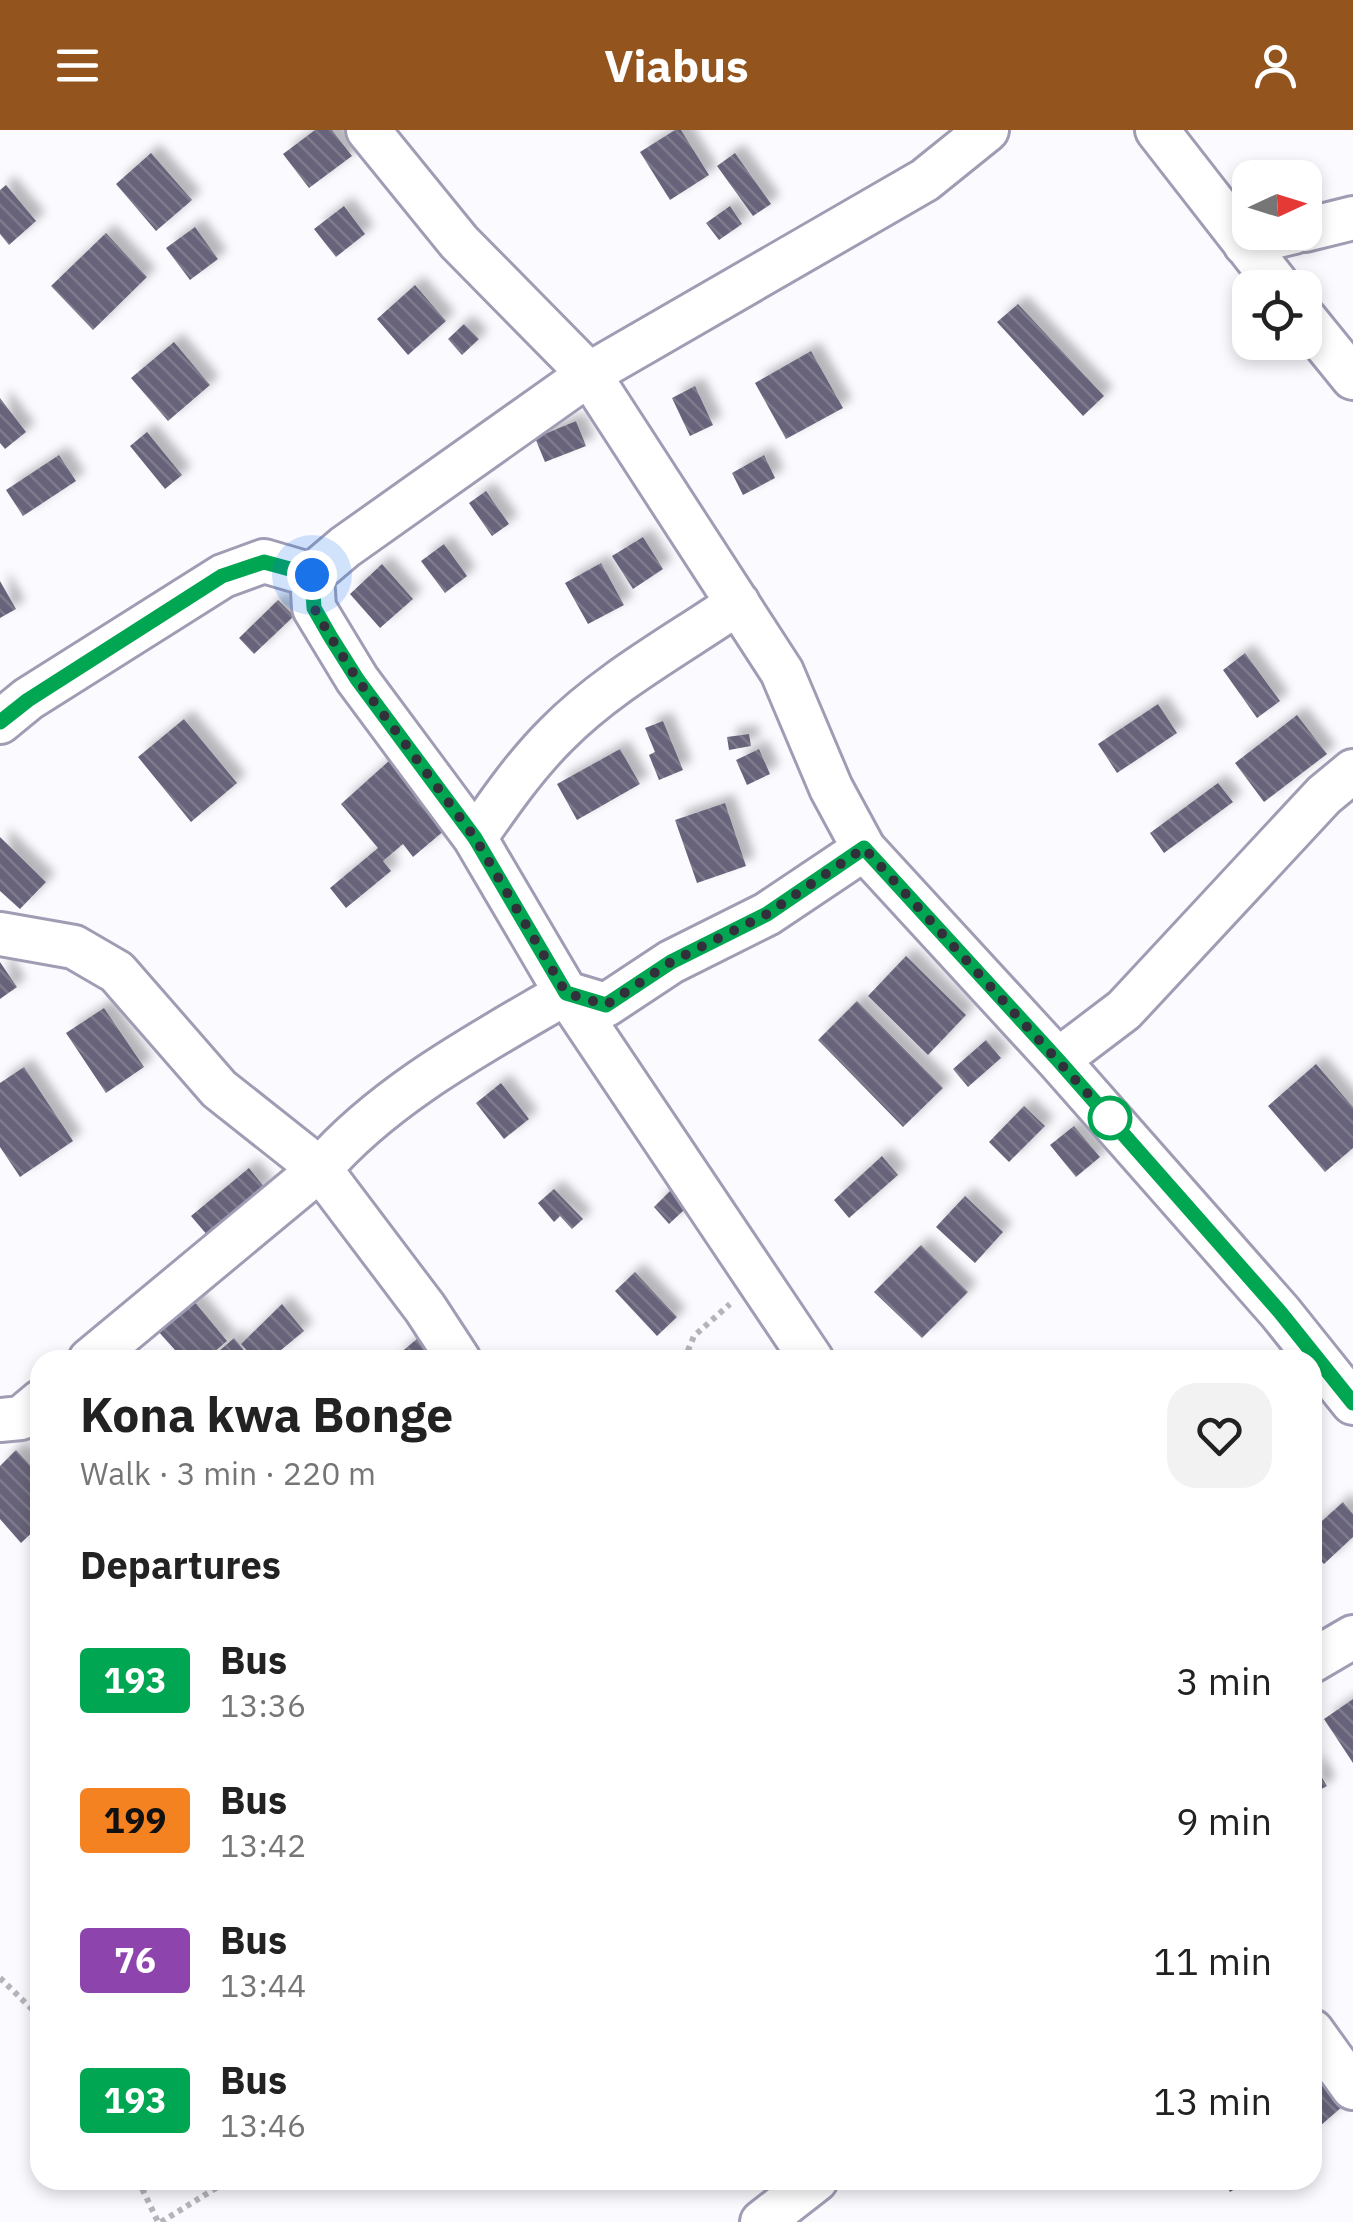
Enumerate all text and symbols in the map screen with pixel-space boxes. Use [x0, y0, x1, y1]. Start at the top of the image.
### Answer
text: Viabus [604, 36, 749, 94]
icon: menu [50, 38, 105, 93]
icon: person [1248, 38, 1303, 93]
north arrow [1232, 160, 1322, 250]
map controls [1232, 160, 1322, 360]
button: locate [1232, 270, 1322, 360]
your location [287, 550, 337, 600]
unlabelled marker [1089, 1097, 1131, 1139]
text: Kona kwa Bonge [80, 1383, 453, 1445]
button: heart [1167, 1383, 1272, 1488]
text: Walk · 3 min · 220 m [80, 1452, 376, 1494]
text: Departures [80, 1540, 281, 1589]
text: Bus [220, 1635, 287, 1684]
text: 3 min [1176, 1656, 1272, 1705]
text: 193 [103, 1657, 167, 1703]
text: 13:36 [220, 1684, 306, 1726]
text: Bus [220, 1775, 287, 1824]
text: 9 min [1176, 1796, 1272, 1845]
text: 199 [103, 1797, 167, 1843]
text: 13:42 [220, 1824, 306, 1866]
text: Bus [220, 1915, 287, 1964]
text: 11 min [1153, 1936, 1272, 1985]
text: 76 [114, 1937, 156, 1983]
text: 13:44 [220, 1964, 306, 2006]
text: Bus [220, 2055, 287, 2104]
text: 13 min [1153, 2076, 1272, 2125]
text: 193 [103, 2077, 167, 2123]
text: 13:46 [220, 2104, 306, 2146]

